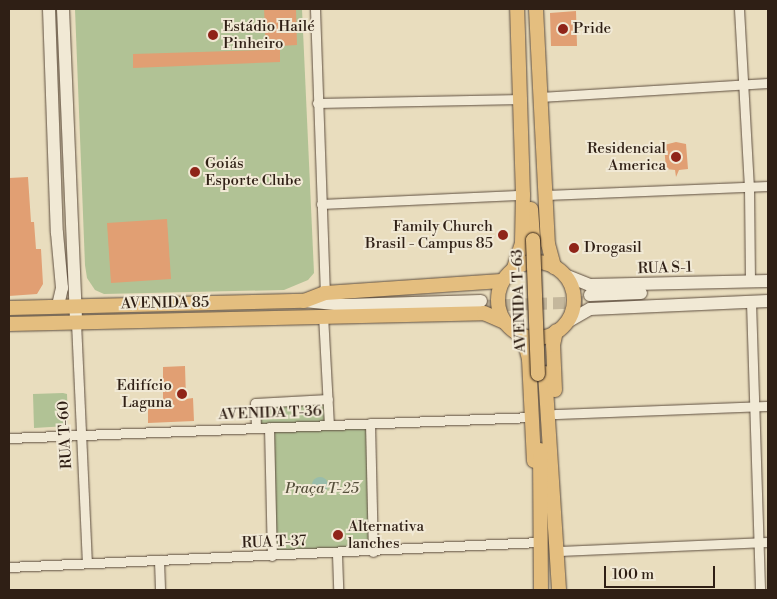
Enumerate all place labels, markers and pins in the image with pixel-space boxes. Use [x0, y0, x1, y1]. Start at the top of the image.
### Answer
place label: Estádio Hailé Pinheiro [223, 17, 315, 52]
place label: Pride [573, 20, 611, 38]
marker: Pride [557, 23, 569, 35]
marker: Estádio Hailé Pinheiro [207, 29, 219, 41]
place label: Residencial America [587, 139, 666, 174]
marker: Residencial America [670, 151, 682, 163]
place label: Goiás Esporte Clube [205, 154, 301, 189]
marker: Goiás Esporte Clube [189, 166, 201, 178]
place label: Family Church Brasil - Campus 85 [365, 217, 493, 252]
marker: Family Church Brasil - Campus 85 [497, 229, 509, 241]
place label: Drogasil [584, 239, 642, 257]
marker: Drogasil [568, 242, 580, 254]
place label: Edifício Laguna [116, 376, 172, 411]
marker: Edifício Laguna [176, 388, 188, 400]
place label: Alternativa lanches [348, 517, 424, 552]
marker: Alternativa lanches [332, 529, 344, 541]

